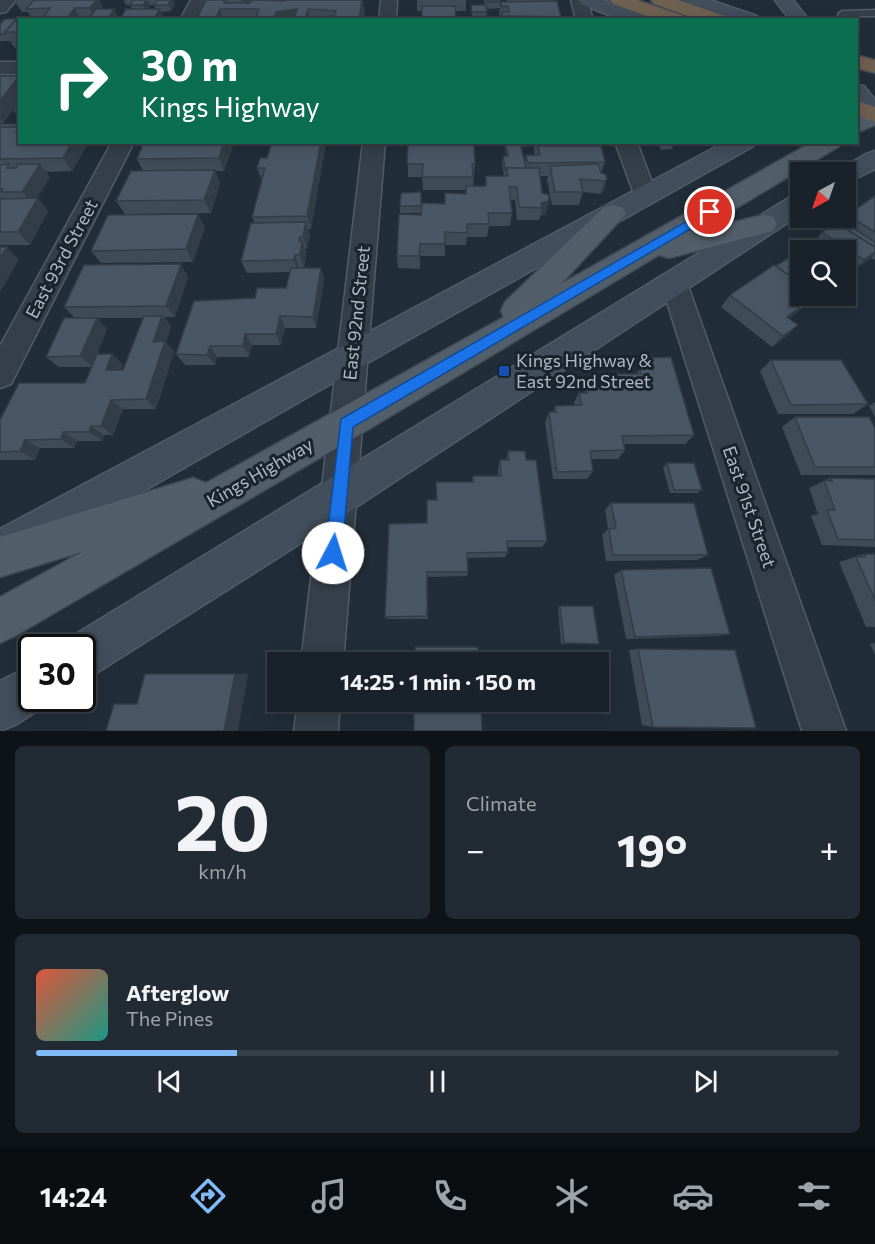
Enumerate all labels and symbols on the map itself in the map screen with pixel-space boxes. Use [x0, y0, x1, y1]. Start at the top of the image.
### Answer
north arrow [790, 162, 856, 228]
pin [684, 186, 735, 237]
street label: East 93rd Street [20, 195, 102, 322]
street label: East 92nd Street [338, 245, 374, 381]
place label: Kings Highway & East 92nd Street [516, 349, 652, 392]
marker: Kings Highway & East 92nd Street [497, 364, 511, 378]
street label: Kings Highway [202, 433, 317, 511]
street label: East 91st Street [719, 443, 781, 571]
position arrow [301, 521, 365, 585]
speed limit sign: 30 [18, 634, 96, 712]

